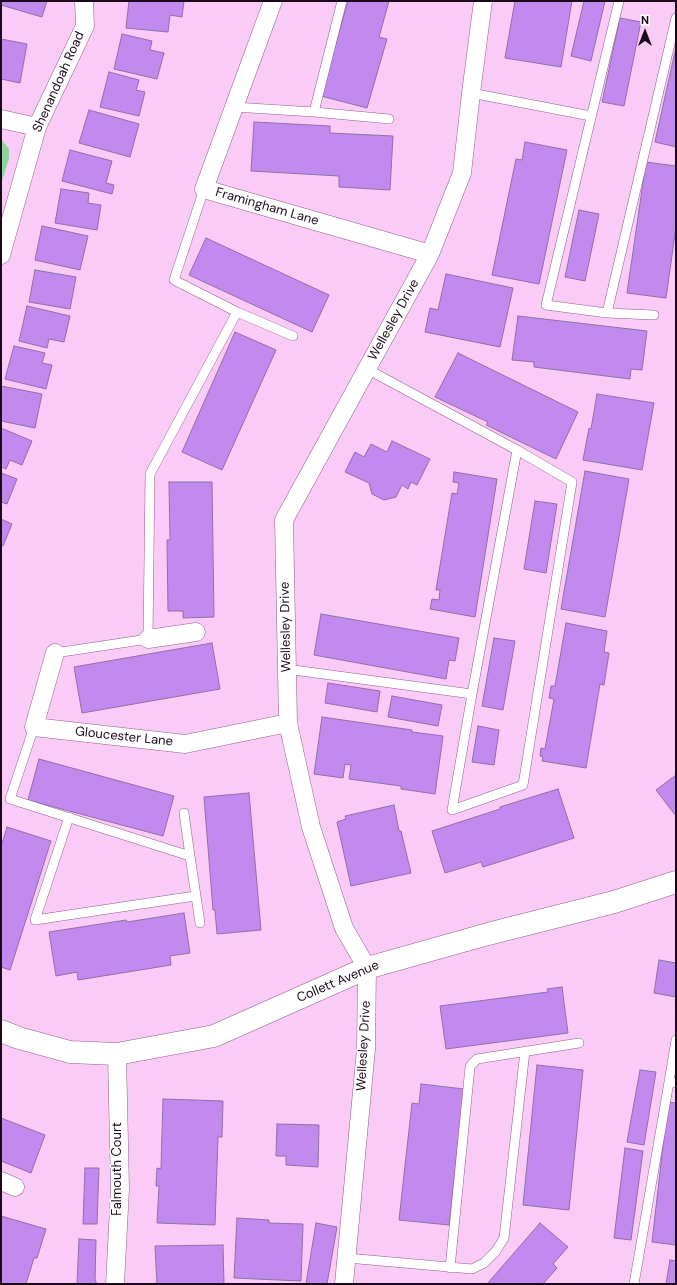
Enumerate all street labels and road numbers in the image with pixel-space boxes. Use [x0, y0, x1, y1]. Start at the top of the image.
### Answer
street label: Shenandoah Road [30, 29, 88, 135]
street label: Framingham Lane [214, 185, 320, 229]
street label: Wellesley Drive [365, 277, 423, 363]
street label: Wellesley Drive [277, 582, 295, 672]
street label: Gloucester Lane [74, 724, 174, 750]
street label: Collett Avenue [295, 958, 381, 1006]
street label: Wellesley Drive [354, 1000, 374, 1092]
street label: Falmouth Court [110, 1122, 126, 1216]

